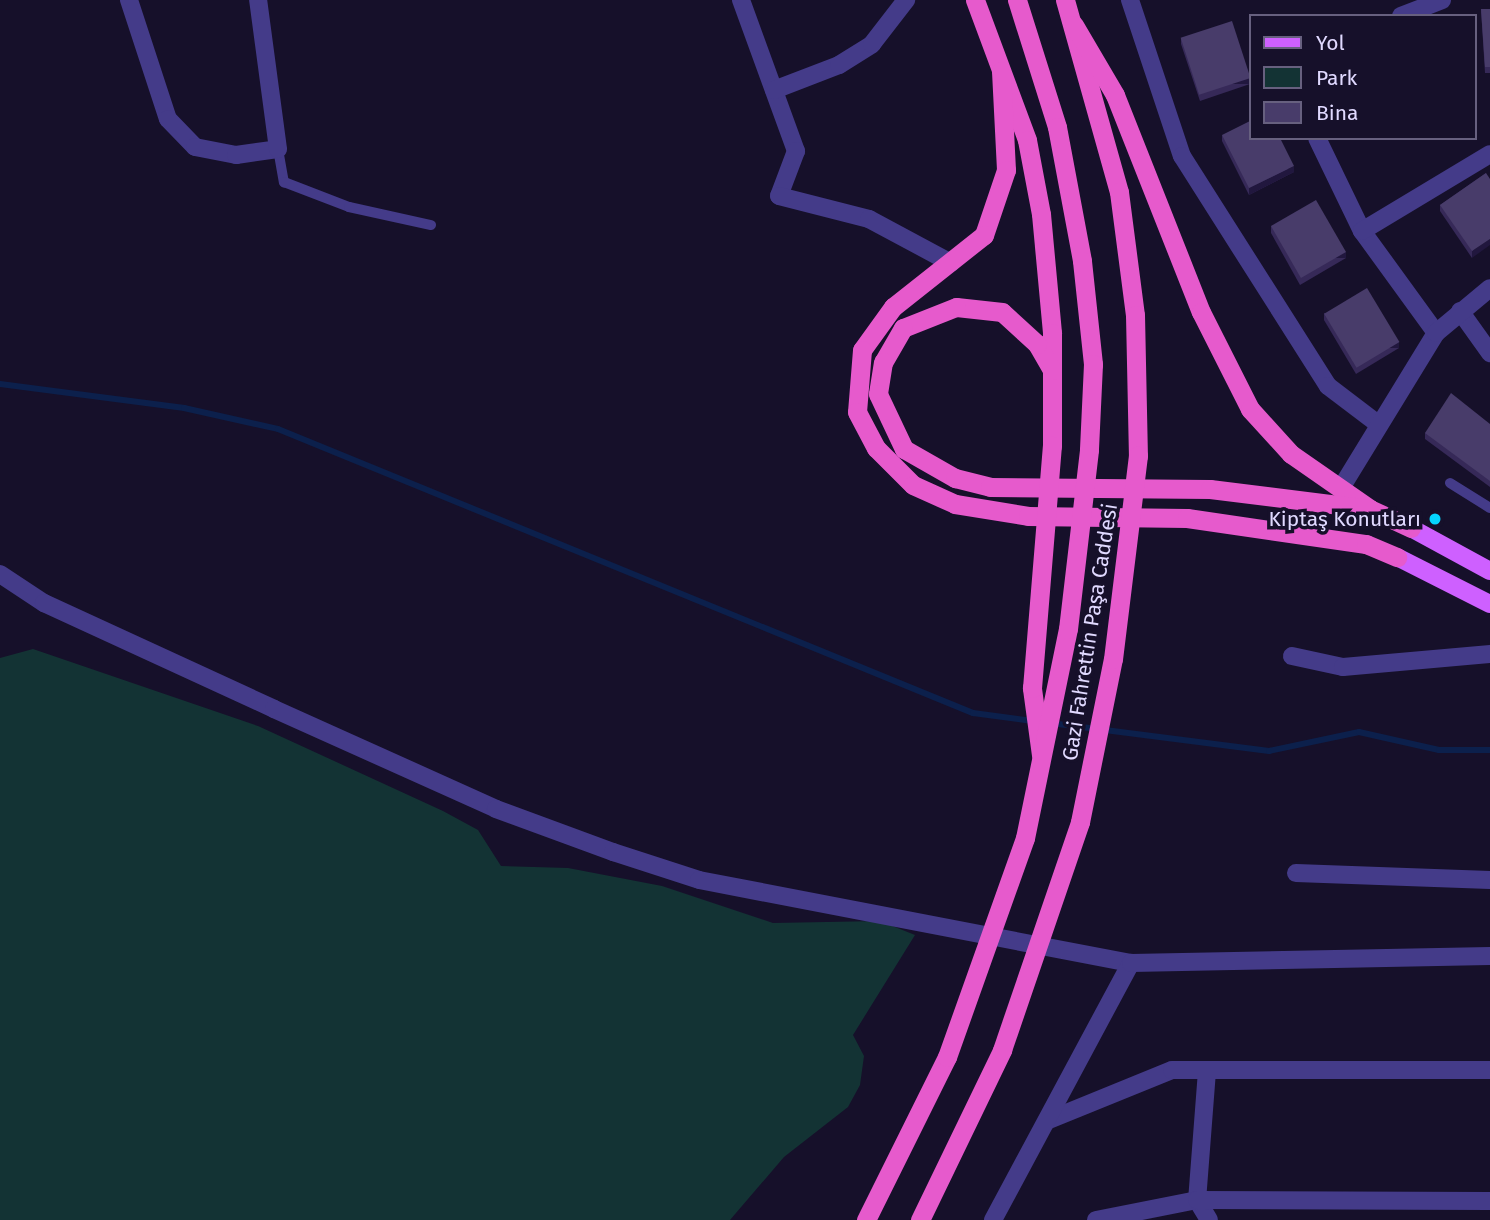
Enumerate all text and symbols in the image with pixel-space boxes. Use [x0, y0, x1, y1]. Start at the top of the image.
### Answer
legend [1248, 14, 1476, 140]
text: Yol [1316, 30, 1345, 56]
text: Park [1316, 65, 1357, 91]
text: Bina [1316, 100, 1358, 126]
street label: Gazi Fahrettin Paşa Caddesi [1057, 502, 1123, 762]
place label: Kiptaş Konutları [1268, 506, 1421, 532]
marker: Kiptaş Konutları [1427, 511, 1443, 527]

